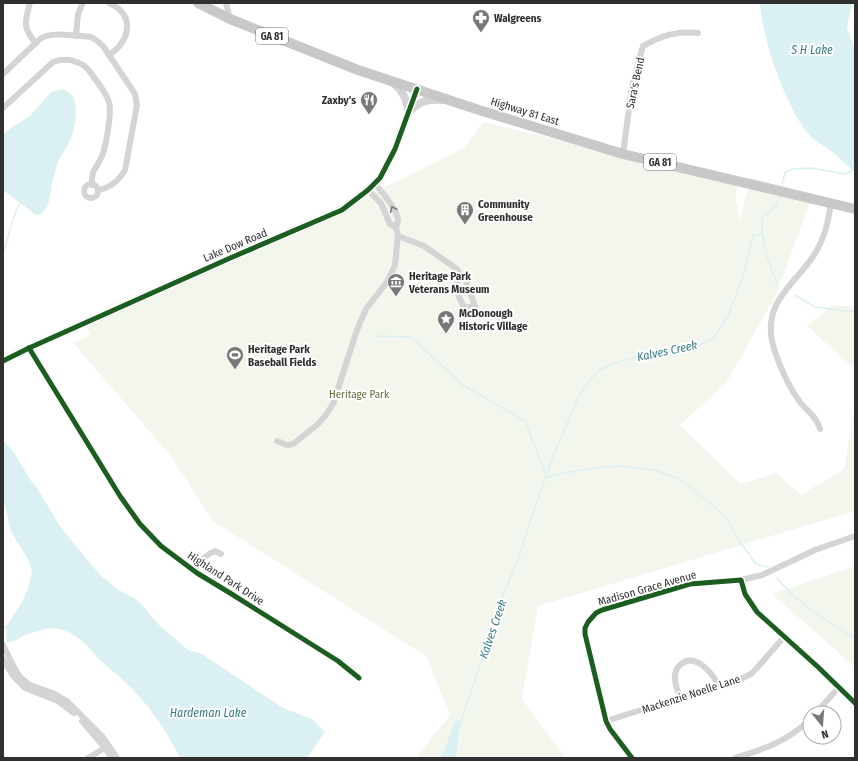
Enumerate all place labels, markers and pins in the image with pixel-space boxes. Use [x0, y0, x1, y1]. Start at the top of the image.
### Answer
pharmacy icon: Walgreens [471, 8, 491, 33]
place label: Walgreens [494, 12, 542, 25]
restaurant icon: Zaxby's [359, 90, 379, 115]
place label: Zaxby's [322, 94, 356, 107]
place label: Community Greenhouse [478, 198, 533, 224]
building icon: Community Greenhouse [455, 200, 475, 225]
place label: Heritage Park Veterans Museum [408, 270, 490, 296]
museum icon: Heritage Park Veterans Museum [386, 272, 406, 297]
place label: McDonough Historic Village [459, 307, 528, 333]
place icon: McDonough Historic Village [436, 309, 456, 334]
place label: Heritage Park Baseball Fields [248, 343, 316, 369]
sports icon: Heritage Park Baseball Fields [225, 345, 245, 370]

